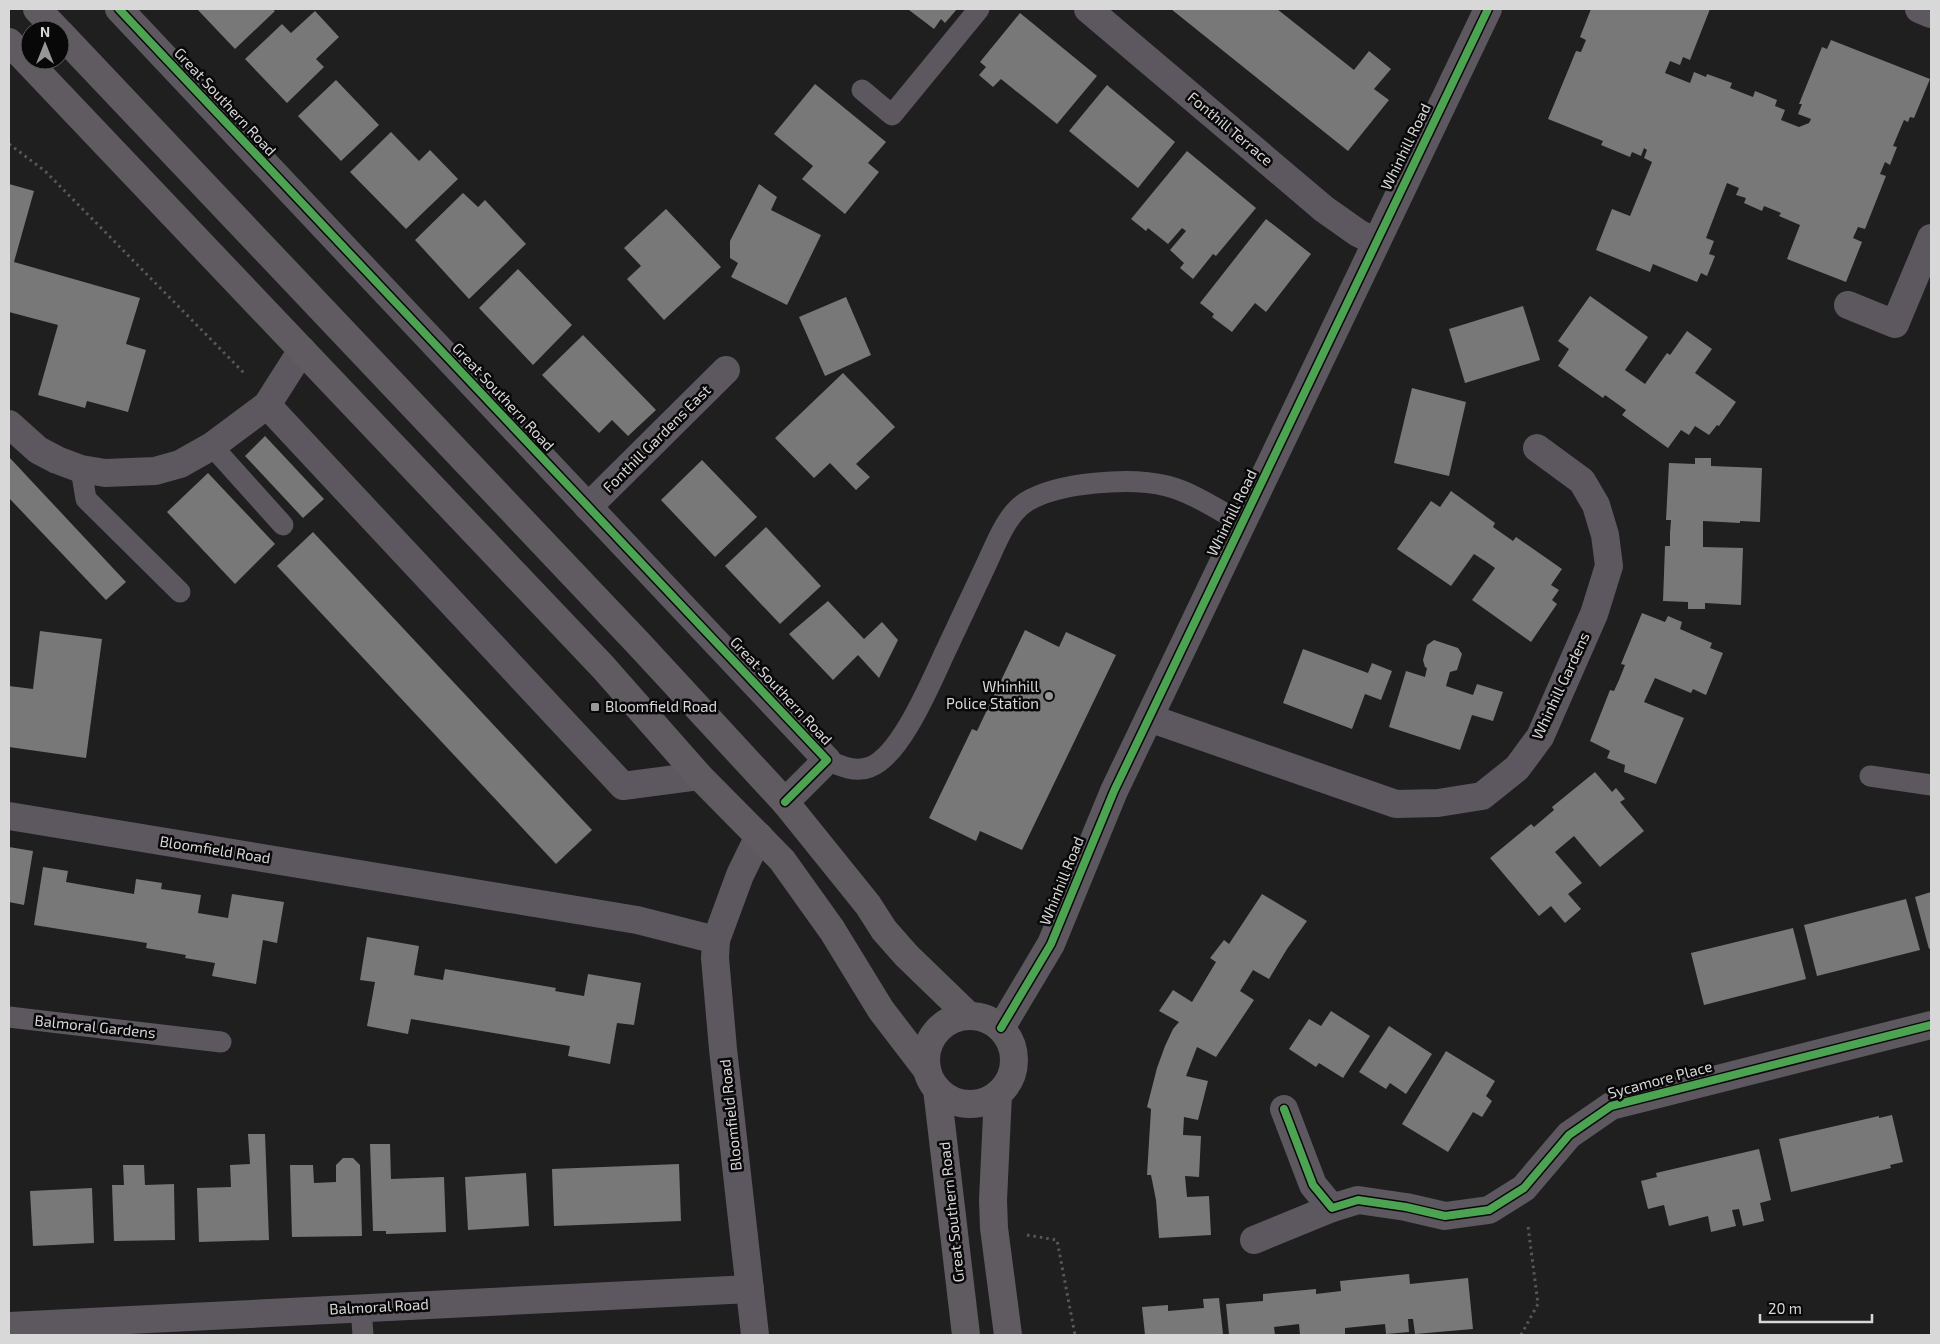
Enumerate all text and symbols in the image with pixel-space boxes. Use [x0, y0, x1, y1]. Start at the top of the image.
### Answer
north arrow [20, 20, 70, 70]
text: N [40, 23, 50, 40]
street label: Great Southern Road [171, 44, 280, 159]
street label: Fonthill Terrace [1184, 87, 1277, 169]
street label: Whinhill Road [1376, 100, 1434, 193]
street label: Great Southern Road [449, 339, 558, 454]
street label: Fonthill Gardens East [599, 380, 714, 496]
street label: Whinhill Road [1202, 466, 1260, 559]
street label: Whinhill Gardens [1527, 629, 1593, 742]
street label: Great Southern Road [727, 633, 836, 748]
place label: Whinhill Police Station [946, 677, 1040, 712]
marker: Whinhill Police Station [1043, 690, 1055, 702]
place label: Bloomfield Road [605, 697, 717, 715]
marker: Bloomfield Road [589, 701, 601, 713]
street label: Bloomfield Road [158, 831, 272, 867]
street label: Whinhill Road [1035, 834, 1087, 928]
street label: Balmoral Gardens [34, 1011, 157, 1041]
street label: Sycamore Place [1606, 1056, 1714, 1102]
street label: Bloomfield Road [715, 1058, 745, 1172]
street label: Great Southern Road [935, 1141, 967, 1283]
scale bar [1760, 1292, 1872, 1324]
street label: Balmoral Road [329, 1294, 429, 1318]
text: 20 m [1768, 1299, 1802, 1317]

